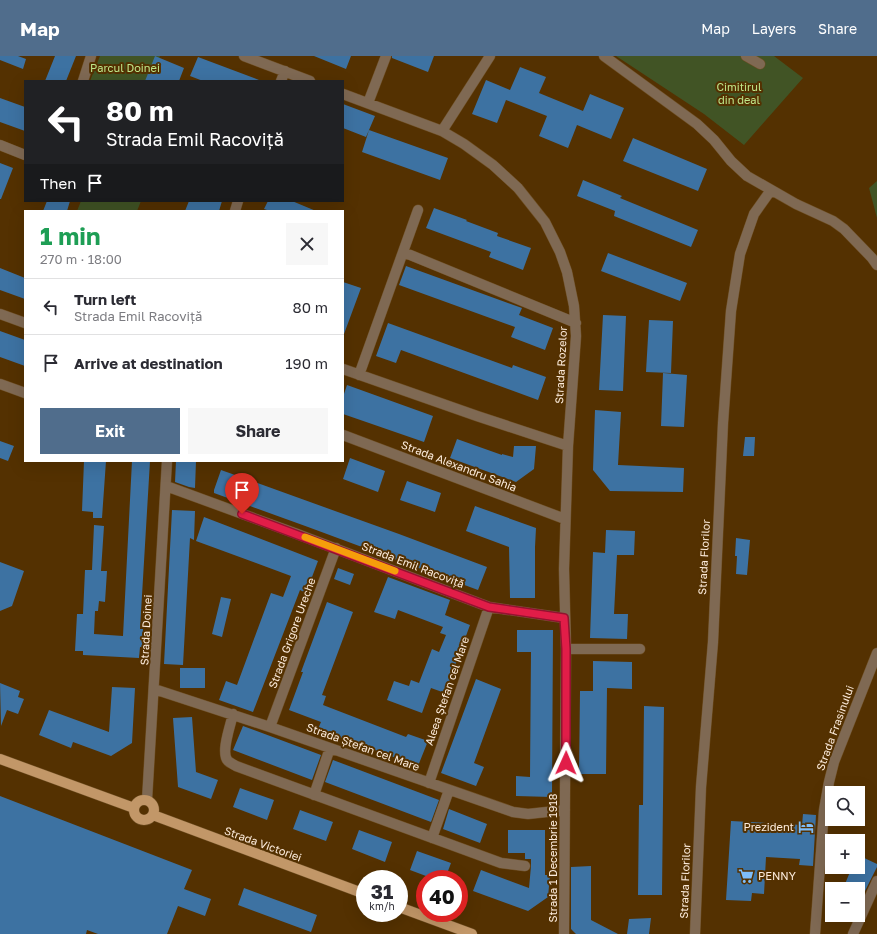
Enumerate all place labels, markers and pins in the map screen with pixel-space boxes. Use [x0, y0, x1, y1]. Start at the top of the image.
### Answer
pin [225, 473, 259, 514]
hotel icon: Prezident [797, 818, 815, 836]
place label: Prezident [743, 820, 794, 833]
supermarket icon: PENNY [737, 867, 755, 885]
place label: PENNY [758, 869, 796, 882]

